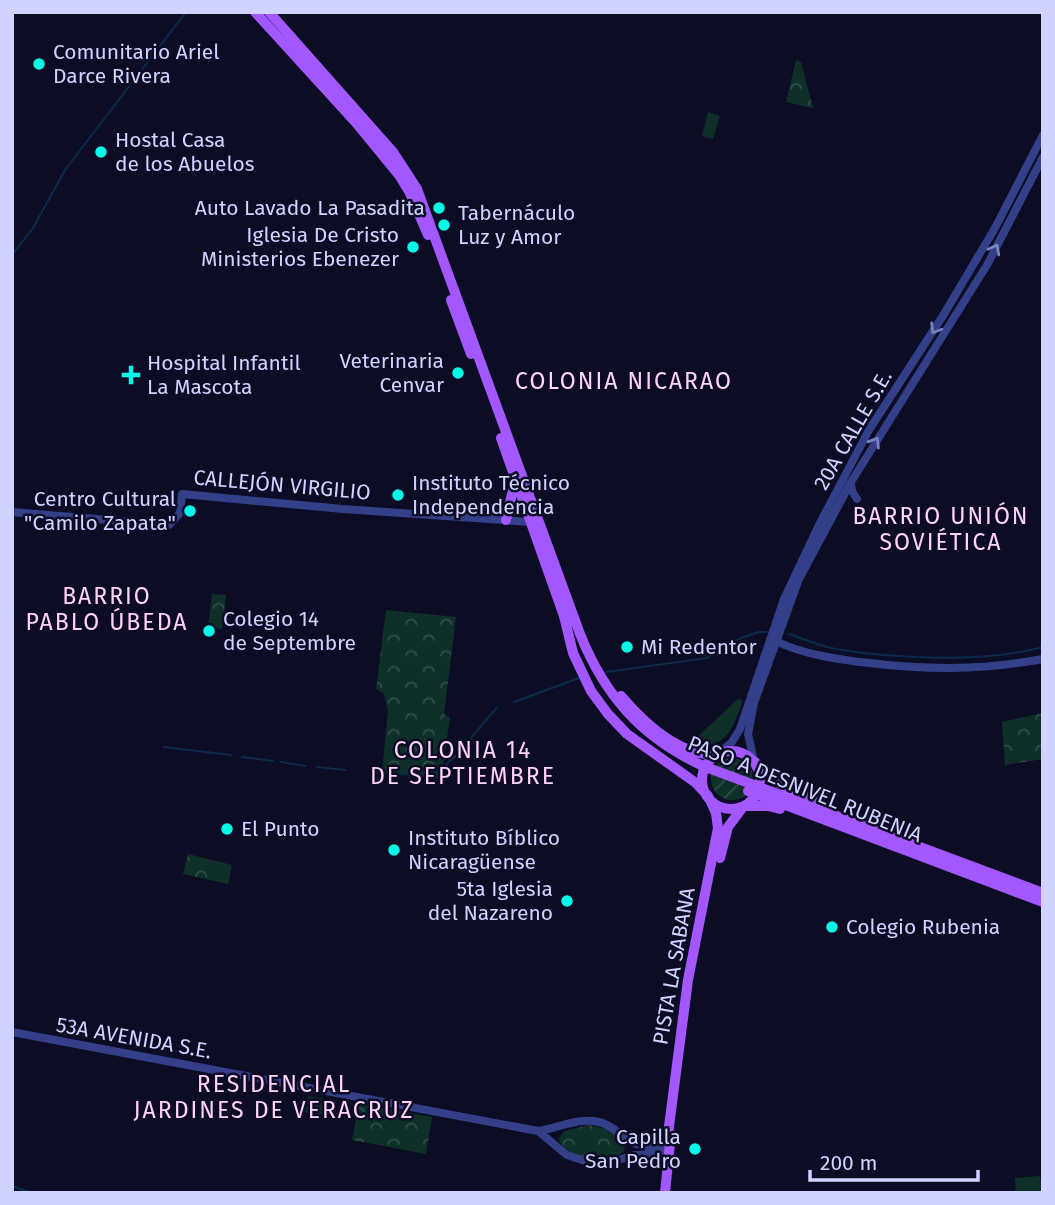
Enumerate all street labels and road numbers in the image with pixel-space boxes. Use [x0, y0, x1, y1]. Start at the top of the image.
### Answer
street label: 20A CALLE S.E. [808, 365, 898, 495]
street label: CALLEJÓN VIRGILIO [192, 464, 372, 506]
street label: PASO A DESNIVEL RUBENIA [684, 730, 926, 848]
street label: PISTA LA SABANA [647, 885, 701, 1047]
street label: 53A AVENIDA S.E. [54, 1012, 214, 1064]

